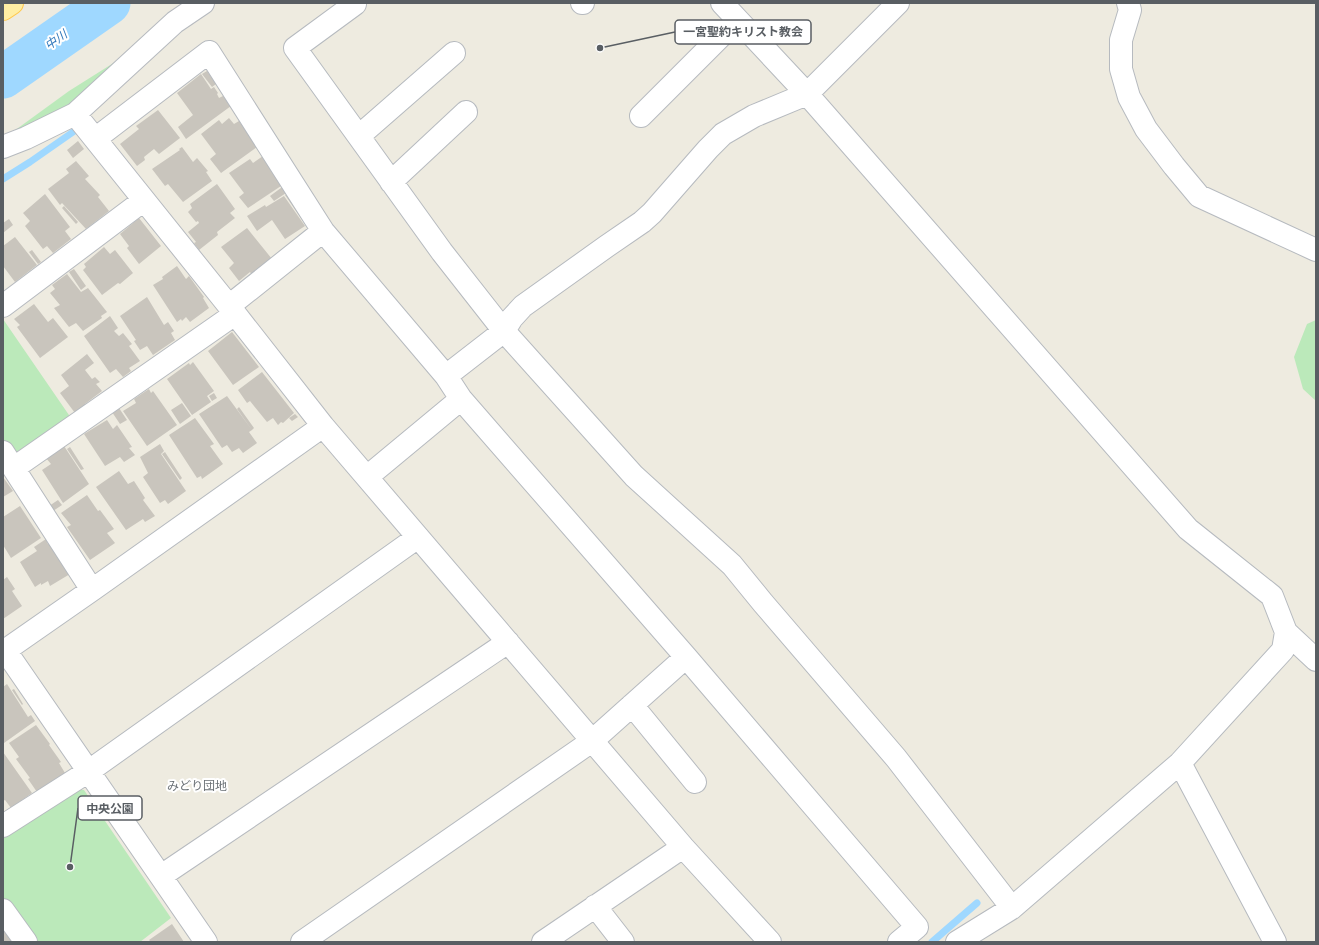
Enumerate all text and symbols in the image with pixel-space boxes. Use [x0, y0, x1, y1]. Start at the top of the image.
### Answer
callout: 一宮聖約キリスト教会 [675, 20, 811, 44]
text: 一宮聖約キリスト教会 [683, 24, 803, 39]
water label: 中川 [42, 25, 71, 53]
district label: みどり団地 [167, 778, 227, 793]
callout: 中央公園 [78, 796, 142, 820]
text: 中央公園 [86, 801, 134, 816]

